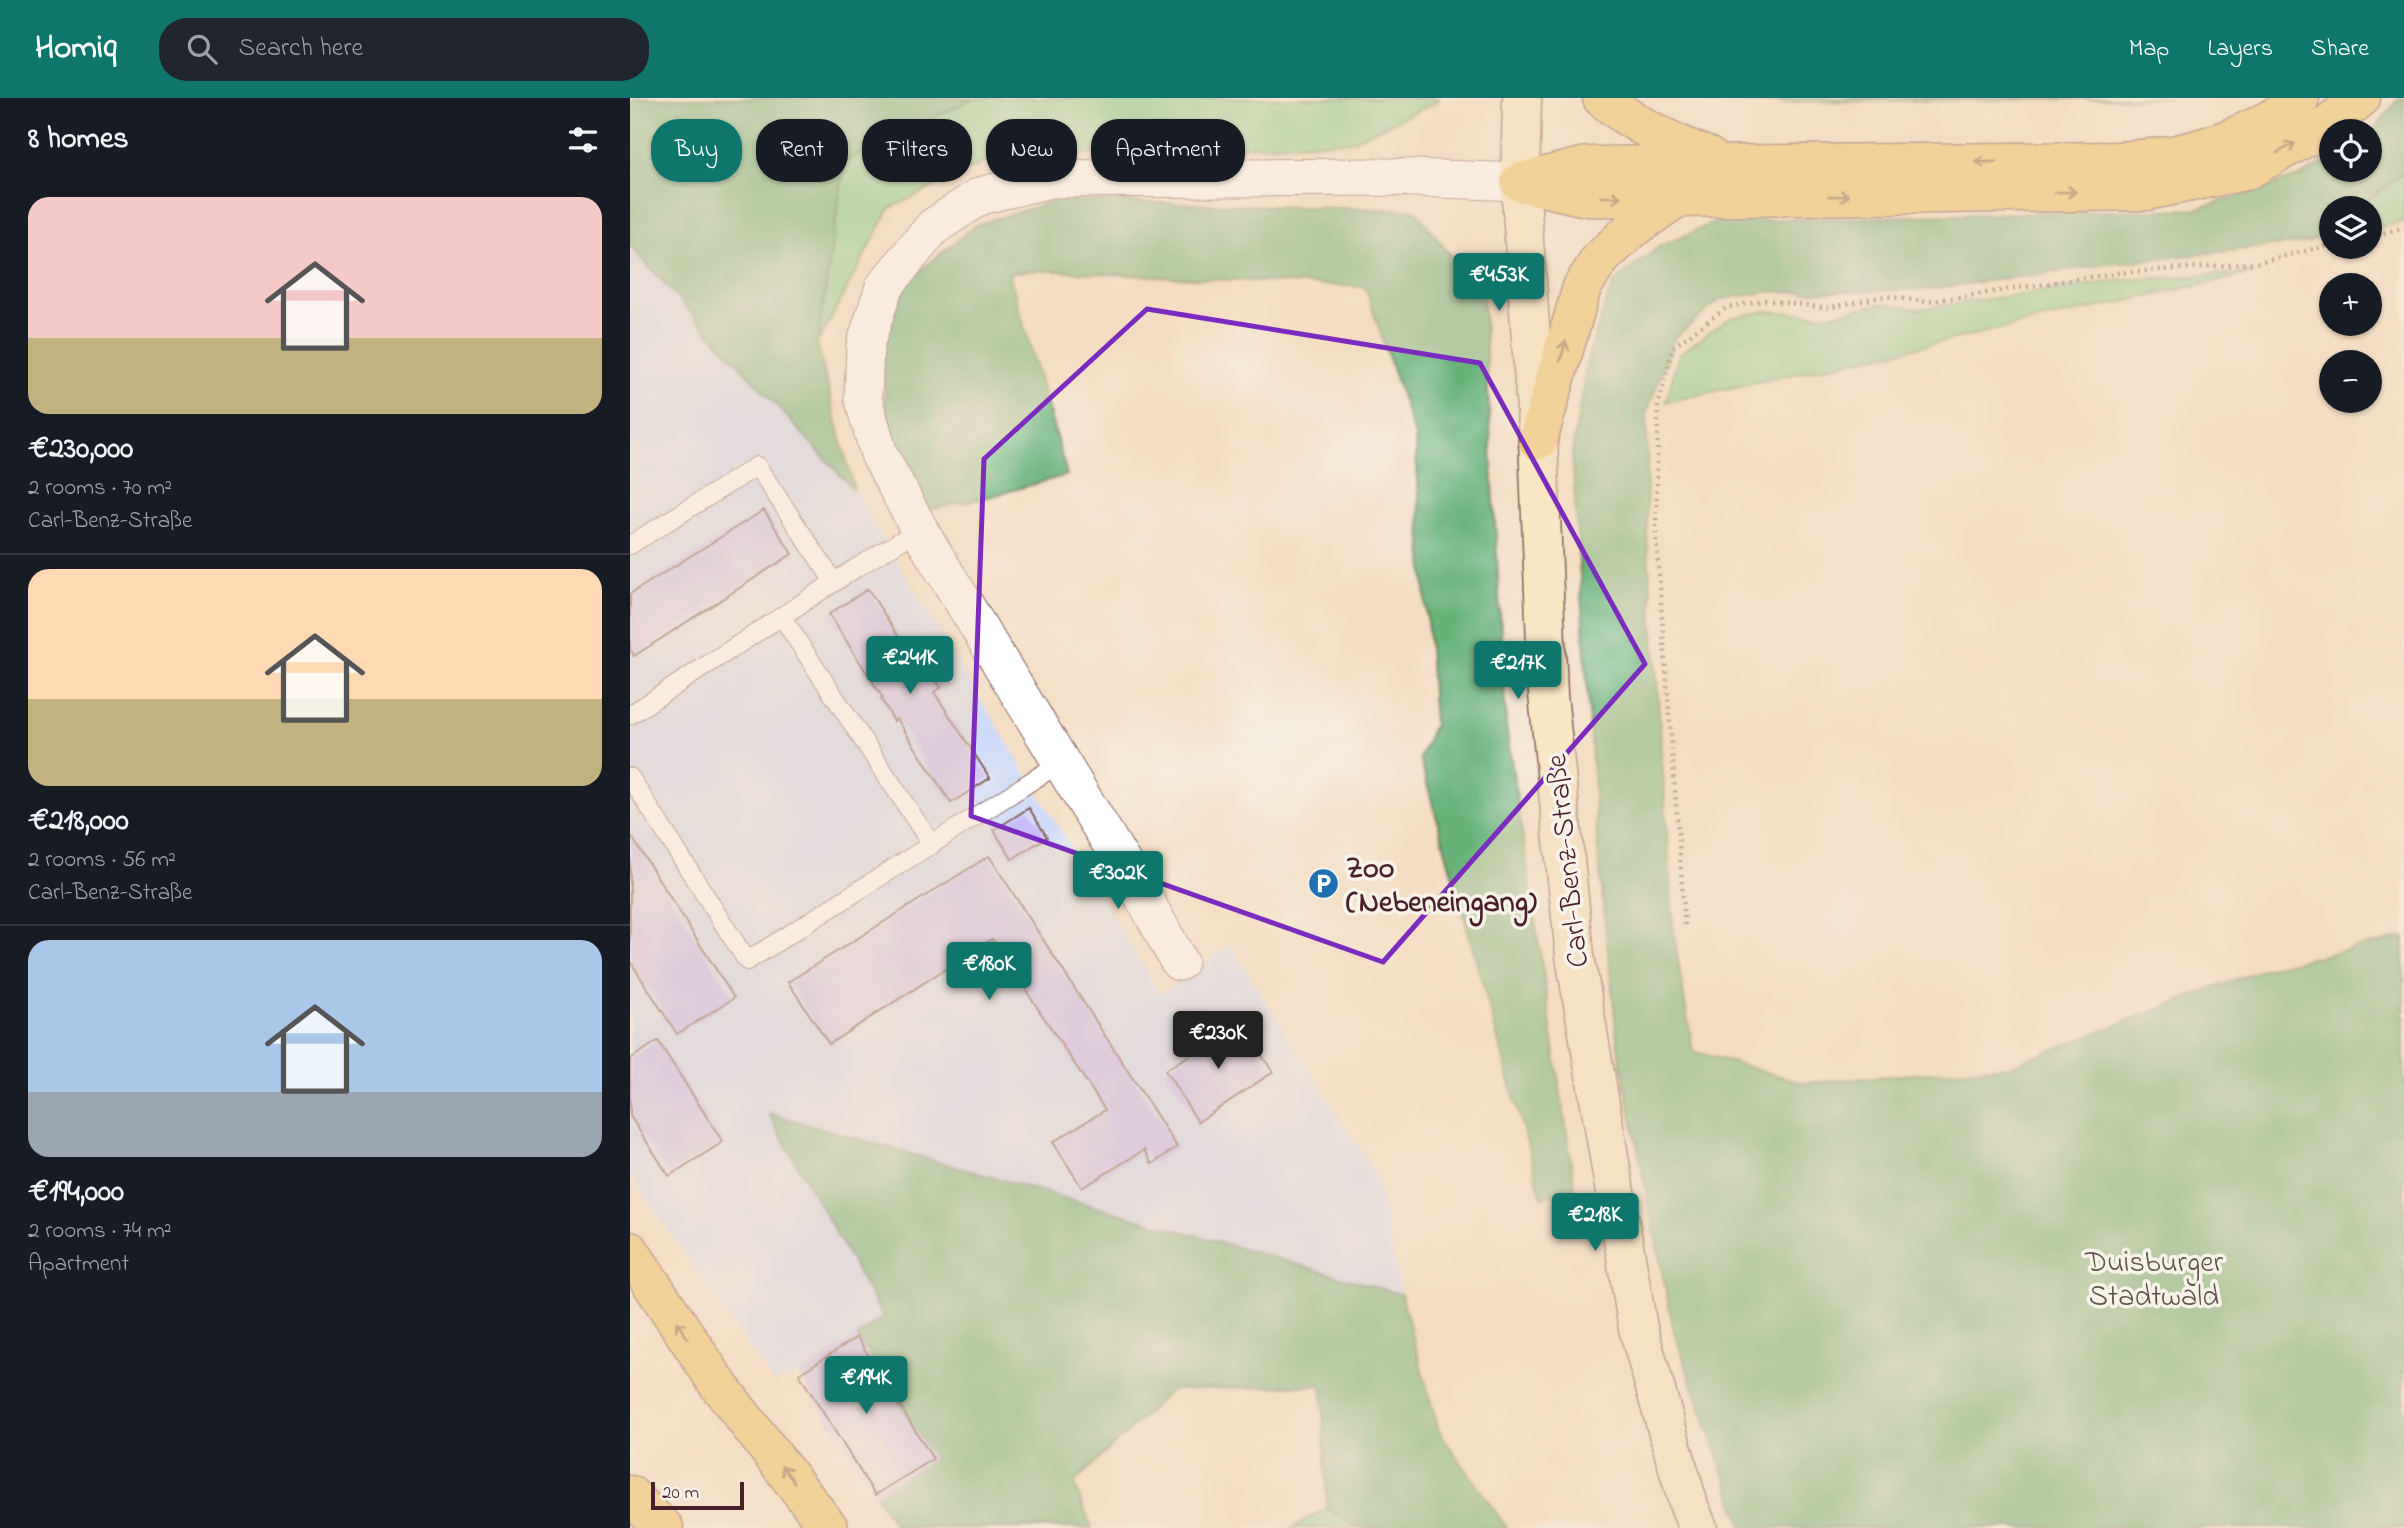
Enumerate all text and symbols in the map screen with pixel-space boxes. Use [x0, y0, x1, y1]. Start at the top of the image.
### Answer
search box [159, 18, 649, 81]
text: Homiq [35, 25, 117, 73]
icon: search [183, 30, 221, 68]
text: Search here [239, 30, 363, 68]
text: Map [2129, 32, 2169, 67]
text: Layers [2207, 32, 2273, 67]
text: Share [2311, 32, 2369, 67]
text: 8 homes [28, 118, 129, 162]
chip: Buy [651, 119, 742, 182]
chip: Rent [756, 119, 848, 182]
chip: Filters [862, 119, 972, 182]
chip: New [986, 119, 1077, 182]
chip: Apartment [1091, 119, 1245, 182]
map controls [2319, 119, 2382, 413]
button: locate [2319, 119, 2382, 182]
icon: filters [564, 121, 602, 159]
one-way arrow [2275, 141, 2295, 155]
one-way arrow [1975, 155, 1998, 169]
one-way arrow [2054, 186, 2077, 199]
one-way arrow [1827, 189, 1850, 203]
one-way arrow [1599, 190, 1622, 204]
button: layers [2319, 196, 2382, 259]
icon: home [252, 243, 378, 369]
pin: €453K [1450, 254, 1548, 313]
text: €453K [1469, 259, 1529, 292]
button: + [2319, 273, 2382, 336]
one-way arrow [1558, 340, 1571, 362]
button: − [2319, 350, 2382, 413]
text: €230,000 [28, 428, 133, 472]
text: 2 rooms · 70 m² [28, 472, 172, 505]
text: Carl-Benz-Straße [28, 505, 192, 538]
icon: home [252, 615, 378, 741]
pin: €241K [861, 636, 959, 696]
text: €241K [882, 642, 938, 675]
pin: €217K [1469, 642, 1567, 701]
text: €217K [1490, 647, 1546, 680]
street label: Carl-Benz-Straße [1536, 751, 1602, 970]
text: €218,000 [28, 800, 129, 844]
text: 2 rooms · 56 m² [28, 844, 176, 877]
place label: Zoo (Nebeneingang) [1346, 848, 1537, 927]
pin: €302K [1069, 852, 1167, 911]
text: €302K [1089, 857, 1147, 890]
parking icon: Zoo (Nebeneingang) [1306, 867, 1340, 901]
text: Carl-Benz-Straße [28, 877, 192, 910]
pin: €180K [940, 942, 1038, 1002]
text: €180K [962, 948, 1016, 981]
icon: home [252, 986, 378, 1112]
pin: €230K [1169, 1012, 1267, 1071]
text: €230K [1189, 1017, 1247, 1050]
text: €194,000 [28, 1171, 124, 1215]
pin: €218K [1546, 1194, 1644, 1253]
text: €218K [1568, 1199, 1622, 1232]
text: 2 rooms · 74 m² [28, 1215, 172, 1248]
park label: Duisburger Stadtwald [2084, 1242, 2224, 1320]
text: Apartment [28, 1248, 129, 1281]
one-way arrow [675, 1321, 690, 1340]
pin: €194K [817, 1356, 915, 1416]
text: €194K [841, 1362, 891, 1395]
one-way arrow [780, 1465, 795, 1484]
scale bar [651, 1479, 744, 1511]
text: 20 m [662, 1480, 699, 1507]

